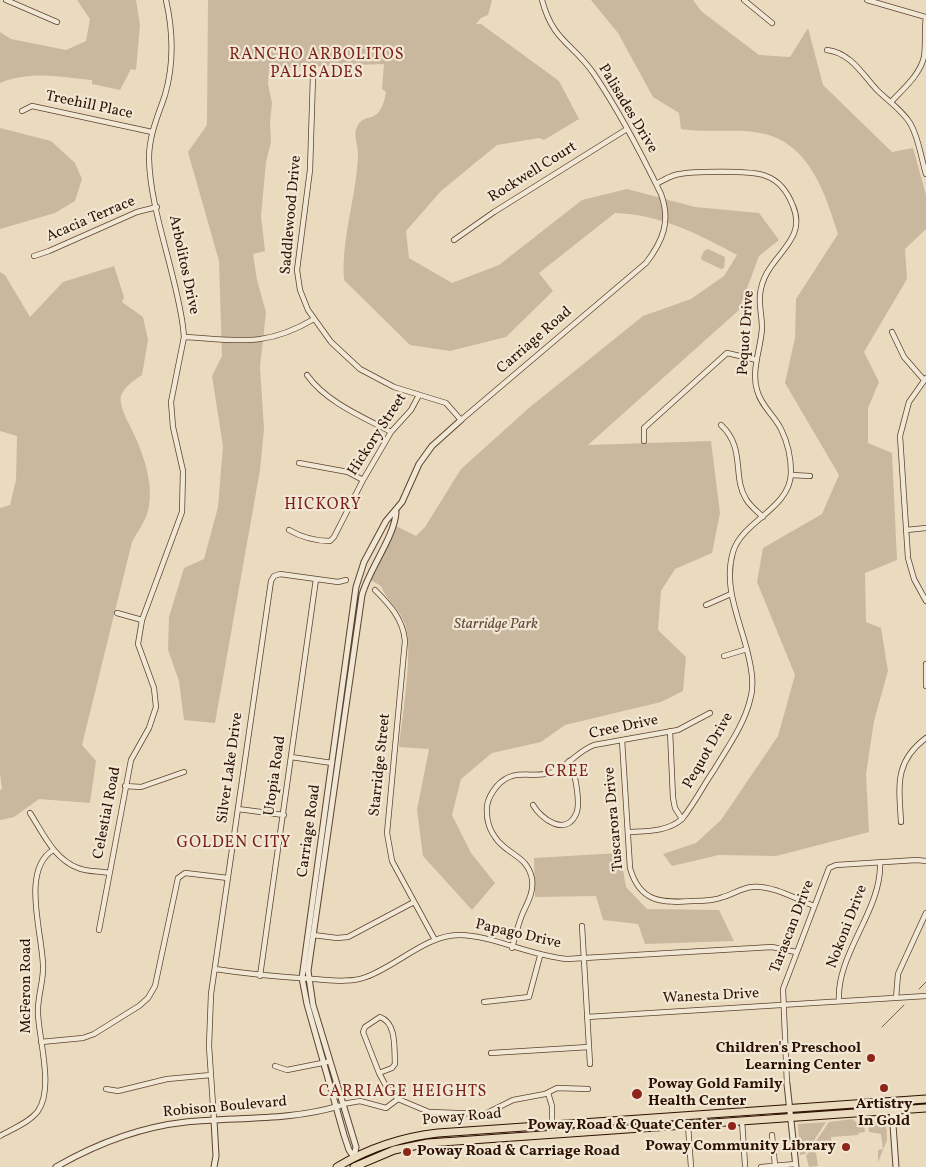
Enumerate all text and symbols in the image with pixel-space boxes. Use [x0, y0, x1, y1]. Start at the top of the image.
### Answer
district label: RANCHO ARBOLITOS PALISADES [227, 46, 407, 84]
street label: Palisades Drive [593, 61, 661, 157]
street label: Treehill Place [44, 88, 134, 124]
street label: Rockwell Court [486, 139, 580, 207]
street label: Saddlewood Drive [278, 155, 306, 275]
street label: Acacia Terrace [44, 193, 138, 247]
street label: Arbolitos Drive [164, 214, 202, 316]
street label: Pequot Drive [735, 290, 759, 376]
street label: Carriage Road [494, 304, 576, 378]
street label: Hickory Street [345, 390, 411, 480]
district label: HICKORY [283, 496, 363, 516]
park label: Starridge Park [454, 616, 538, 634]
street label: Pequot Drive [680, 710, 738, 792]
street label: Silver Lake Drive [214, 711, 248, 825]
street label: Cree Drive [588, 712, 660, 744]
street label: Starridge Street [367, 713, 395, 817]
street label: Utopia Road [261, 735, 291, 817]
district label: CREE [544, 763, 590, 783]
street label: Celestial Road [90, 765, 126, 861]
street label: Tuscarora Drive [601, 766, 629, 872]
street label: Carriage Road [295, 783, 325, 879]
district label: GOLDEN CITY [175, 834, 293, 854]
street label: Tarascan Drive [767, 878, 819, 976]
street label: Nokoni Drive [824, 883, 872, 971]
street label: Papago Drive [473, 916, 563, 954]
street label: McFeron Road [18, 938, 36, 1034]
street label: Wanesta Drive [662, 985, 760, 1009]
place label: Children's Preschool Learning Center [716, 1040, 861, 1075]
marker: Children's Preschool Learning Center [865, 1052, 877, 1064]
place label: Poway Gold Family Health Center [648, 1076, 782, 1111]
marker: Artistry In Gold [878, 1082, 890, 1094]
district label: CARRIAGE HEIGHTS [317, 1083, 489, 1103]
marker: Poway Gold Family Health Center [630, 1087, 644, 1101]
street label: Robison Boulevard [162, 1094, 288, 1122]
place label: Artistry In Gold [856, 1096, 912, 1131]
street label: Poway Road [421, 1106, 503, 1130]
place label: Poway Road & Quate Center [528, 1117, 722, 1135]
marker: Poway Road & Quate Center [726, 1120, 738, 1132]
place label: Poway Community Library [645, 1138, 836, 1156]
marker: Poway Community Library [840, 1141, 852, 1153]
place label: Poway Road & Carriage Road [417, 1143, 620, 1161]
marker: Poway Road & Carriage Road [401, 1146, 413, 1158]

